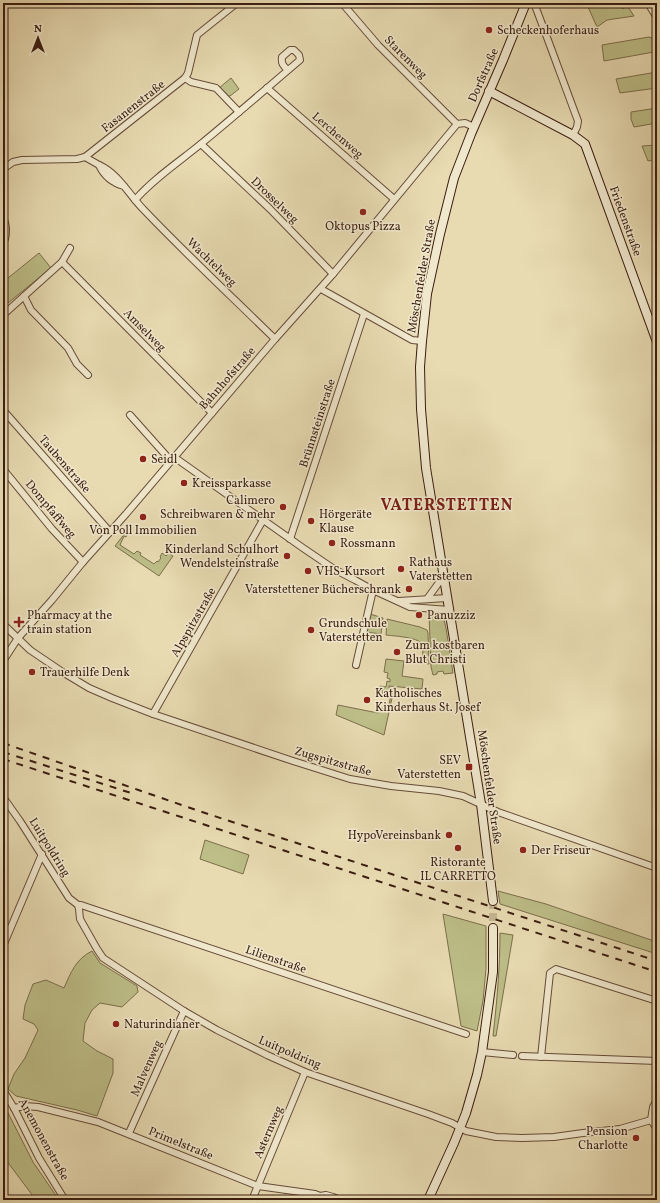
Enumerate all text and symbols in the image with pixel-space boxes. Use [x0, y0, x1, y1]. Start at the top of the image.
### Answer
north arrow [18, 18, 58, 58]
text: N [34, 22, 42, 37]
place label: Scheckenhoferhaus [497, 23, 599, 39]
marker: Scheckenhoferhaus [484, 25, 494, 35]
street label: Starenweg [380, 33, 430, 83]
street label: Dorfstraße [465, 46, 503, 105]
street label: Fasanenstraße [99, 77, 169, 137]
street label: Lerchenweg [308, 109, 366, 162]
street label: Drosselweg [247, 174, 302, 228]
street label: Friedenstraße [605, 184, 645, 259]
marker: Oktopus Pizza [358, 207, 368, 217]
street label: Möschenfelder Straße [404, 218, 440, 334]
place label: Oktopus Pizza [325, 219, 401, 235]
street label: Wachtelweg [183, 235, 240, 291]
street label: Amselweg [119, 306, 169, 356]
street label: Bahnhofstraße [196, 344, 260, 414]
street label: Brünnsteinstraße [296, 377, 340, 470]
street label: Taubenstraße [35, 432, 94, 497]
place label: Seidl [151, 452, 178, 468]
marker: Seidl [138, 454, 148, 464]
place label: Kreissparkasse [192, 476, 271, 492]
street label: Dompfaffweg [21, 477, 79, 542]
marker: Kreissparkasse [179, 478, 189, 488]
place label: Calimero Schreibwaren & mehr [160, 493, 275, 523]
district label: VATERSTETTEN [381, 495, 513, 517]
marker: Calimero Schreibwaren & mehr [278, 502, 288, 512]
place label: Hörgeräte Klause [319, 507, 372, 537]
marker: Von Poll Immobilien [138, 512, 148, 522]
marker: Hörgeräte Klause [306, 516, 316, 526]
place label: Von Poll Immobilien [89, 523, 197, 539]
place label: Rossmann [340, 536, 396, 552]
marker: Rossmann [327, 538, 337, 548]
place label: Kinderland Schulhort Wendelsteinstraße [165, 542, 279, 572]
marker: Kinderland Schulhort Wendelsteinstraße [282, 551, 292, 561]
place label: Rathaus Vaterstetten [409, 555, 473, 585]
place label: VHS-Kursort [316, 564, 385, 580]
marker: Rathaus Vaterstetten [396, 564, 406, 574]
marker: VHS-Kursort [303, 566, 313, 576]
place label: Vaterstettener Bücherschrank [245, 582, 401, 598]
street label: Alpspitzstraße [167, 584, 220, 660]
marker: Vaterstettener Bücherschrank [404, 584, 414, 594]
place label: Pharmacy at the train station [27, 608, 112, 638]
place label: Panuzziz [427, 608, 476, 624]
marker: Panuzziz [414, 610, 424, 620]
place label: Grundschule Vaterstetten [319, 616, 387, 646]
marker: Pharmacy at the train station [14, 617, 24, 627]
marker: Grundschule Vaterstetten [306, 625, 316, 635]
place label: Zum kostbaren Blut Christi [405, 638, 485, 668]
marker: Zum kostbaren Blut Christi [392, 647, 402, 657]
place label: Trauerhilfe Denk [40, 665, 130, 681]
marker: Trauerhilfe Denk [27, 667, 37, 677]
place label: Katholisches Kinderhaus St. Josef [375, 686, 482, 716]
marker: Katholisches Kinderhaus St. Josef [362, 695, 372, 705]
street label: Möschenfelder Straße [473, 729, 505, 846]
street label: Zugspitzstraße [292, 743, 373, 781]
place label: SEV Vaterstetten [397, 753, 461, 783]
marker: SEV Vaterstetten [464, 762, 474, 772]
street label: Luitpoldring [25, 815, 74, 880]
place label: HypoVereinsbank [348, 828, 441, 844]
marker: HypoVereinsbank [444, 830, 454, 840]
marker: Ristorante IL CARRETTO [453, 843, 463, 853]
place label: Der Friseur [531, 843, 591, 859]
marker: Der Friseur [518, 845, 528, 855]
place label: Ristorante IL CARRETTO [420, 855, 496, 885]
street label: Lilienstraße [243, 942, 309, 978]
place label: Naturindianer [124, 1017, 200, 1033]
marker: Naturindianer [111, 1019, 121, 1029]
street label: Luitpoldring [256, 1033, 323, 1073]
street label: Malvenweg [127, 1038, 166, 1099]
street label: Anemonenstraße [14, 1096, 72, 1184]
street label: Asternweg [251, 1103, 287, 1161]
street label: Primelstraße [146, 1124, 216, 1164]
place label: Pension Charlotte [578, 1124, 628, 1154]
marker: Pension Charlotte [631, 1133, 641, 1143]

